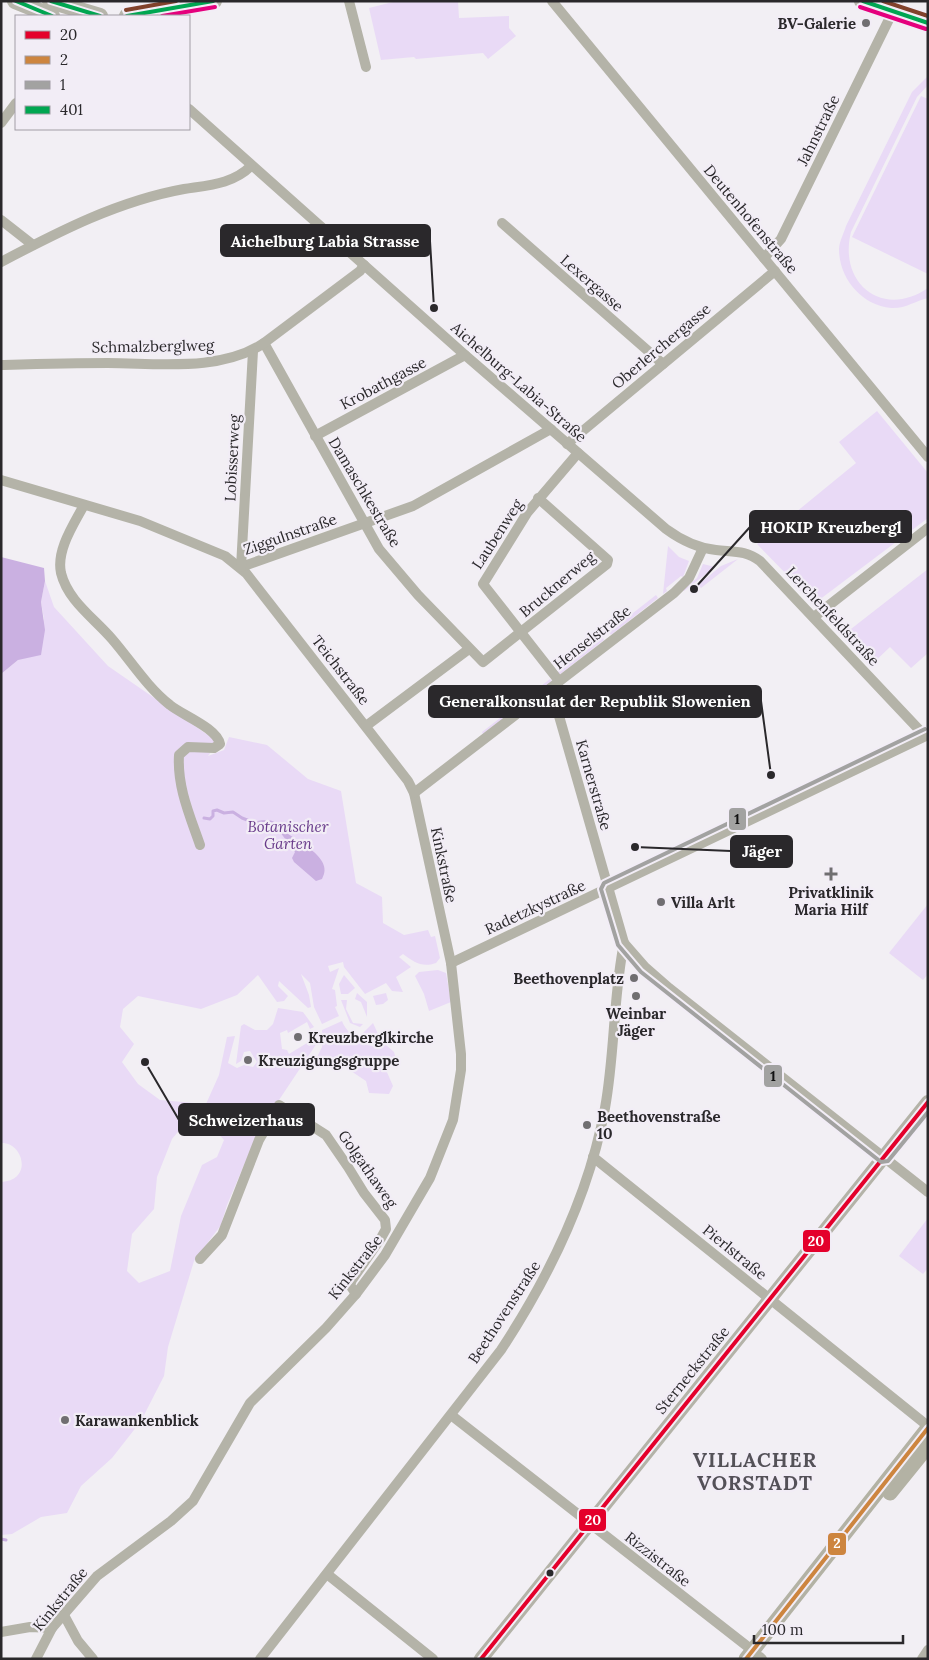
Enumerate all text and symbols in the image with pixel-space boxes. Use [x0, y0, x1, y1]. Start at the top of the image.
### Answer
place label: BV-Galerie [777, 14, 856, 33]
legend [15, 15, 190, 130]
marker: BV-Galerie [860, 17, 872, 29]
text: 20 [60, 25, 77, 44]
text: 2 [60, 50, 68, 69]
text: 1 [60, 75, 65, 94]
street label: Jahnstraße [792, 91, 843, 169]
text: 401 [60, 100, 83, 119]
street label: Deutenhofenstraße [700, 161, 802, 277]
callout: Aichelburg Labia Strasse [221, 225, 430, 256]
text: Aichelburg Labia Strasse [231, 231, 420, 251]
street label: Lexergasse [557, 251, 627, 315]
street label: Oberlerchergasse [608, 299, 714, 393]
street label: Aichelburg-Labia-Straße [447, 317, 591, 446]
street label: Schmalzberglweg [92, 335, 215, 357]
street label: Krobathgasse [337, 352, 429, 414]
street label: Lobisserweg [220, 413, 244, 502]
street label: Damaschkestraße [325, 433, 405, 551]
street label: Laubenweg [467, 495, 527, 573]
street label: Ziggulnstraße [241, 509, 339, 559]
callout: HOKIP Kreuzbergl [750, 511, 911, 542]
text: HOKIP Kreuzbergl [760, 517, 902, 537]
street label: Brucknerweg [515, 546, 599, 621]
street label: Lerchenfeldstraße [782, 562, 884, 670]
street label: Henselstraße [550, 601, 634, 673]
street label: Teichstraße [308, 631, 374, 709]
callout: Generalkonsulat der Republik Slowenien [429, 686, 761, 717]
text: Generalkonsulat der Republik Slowenien [439, 691, 751, 711]
street label: Karnerstraße [572, 737, 616, 833]
line badge: 1 [728, 807, 747, 831]
text: 1 [734, 810, 740, 828]
park label: Botanischer Garten [248, 817, 329, 853]
street label: Kinkstraße [427, 825, 461, 905]
callout: Jäger [731, 836, 792, 867]
text: Jäger [742, 841, 782, 861]
marker: Privatklinik Maria Hilf [824, 867, 838, 881]
street label: Radetzkystraße [482, 875, 588, 939]
place label: Privatklinik Maria Hilf [788, 883, 874, 919]
place label: Villa Arlt [671, 893, 736, 912]
marker: Villa Arlt [655, 896, 667, 908]
place label: Beethovenplatz [513, 969, 624, 988]
marker: Beethovenplatz [628, 972, 640, 984]
marker: Weinbar Jäger [630, 990, 642, 1002]
place label: Weinbar Jäger [606, 1004, 667, 1040]
place label: Kreuzberglkirche [308, 1028, 434, 1047]
marker: Kreuzberglkirche [292, 1031, 304, 1043]
place label: Kreuzigungsgruppe [258, 1051, 399, 1070]
marker: Kreuzigungsgruppe [242, 1054, 254, 1066]
line badge: 1 [763, 1064, 783, 1088]
text: 1 [770, 1067, 776, 1085]
callout: Schweizerhaus [179, 1104, 314, 1135]
place label: Beethovenstraße 10 [597, 1107, 721, 1143]
text: Schweizerhaus [189, 1110, 304, 1130]
marker: Beethovenstraße 10 [581, 1119, 593, 1131]
street label: Golgathaweg [334, 1126, 402, 1212]
street label: Pierlstraße [699, 1220, 771, 1284]
line badge: 20 [802, 1229, 831, 1253]
street label: Kinkstraße [324, 1231, 386, 1303]
text: 20 [808, 1232, 824, 1250]
street label: Beethovenstraße [464, 1257, 544, 1367]
street label: Sterneckstraße [651, 1322, 733, 1418]
place label: Karawankenblick [75, 1411, 199, 1430]
marker: Karawankenblick [59, 1414, 71, 1426]
district label: VILLACHER VORSTADT [693, 1447, 817, 1495]
line badge: 20 [578, 1508, 607, 1532]
text: 20 [585, 1511, 601, 1529]
street label: Rizzistraße [621, 1527, 695, 1591]
line badge: 2 [827, 1532, 847, 1556]
text: 2 [833, 1534, 841, 1552]
street label: Kinkstraße [28, 1563, 92, 1635]
unlabelled marker [545, 1568, 555, 1578]
scale bar [754, 1612, 903, 1644]
text: 100 m [762, 1620, 803, 1639]

